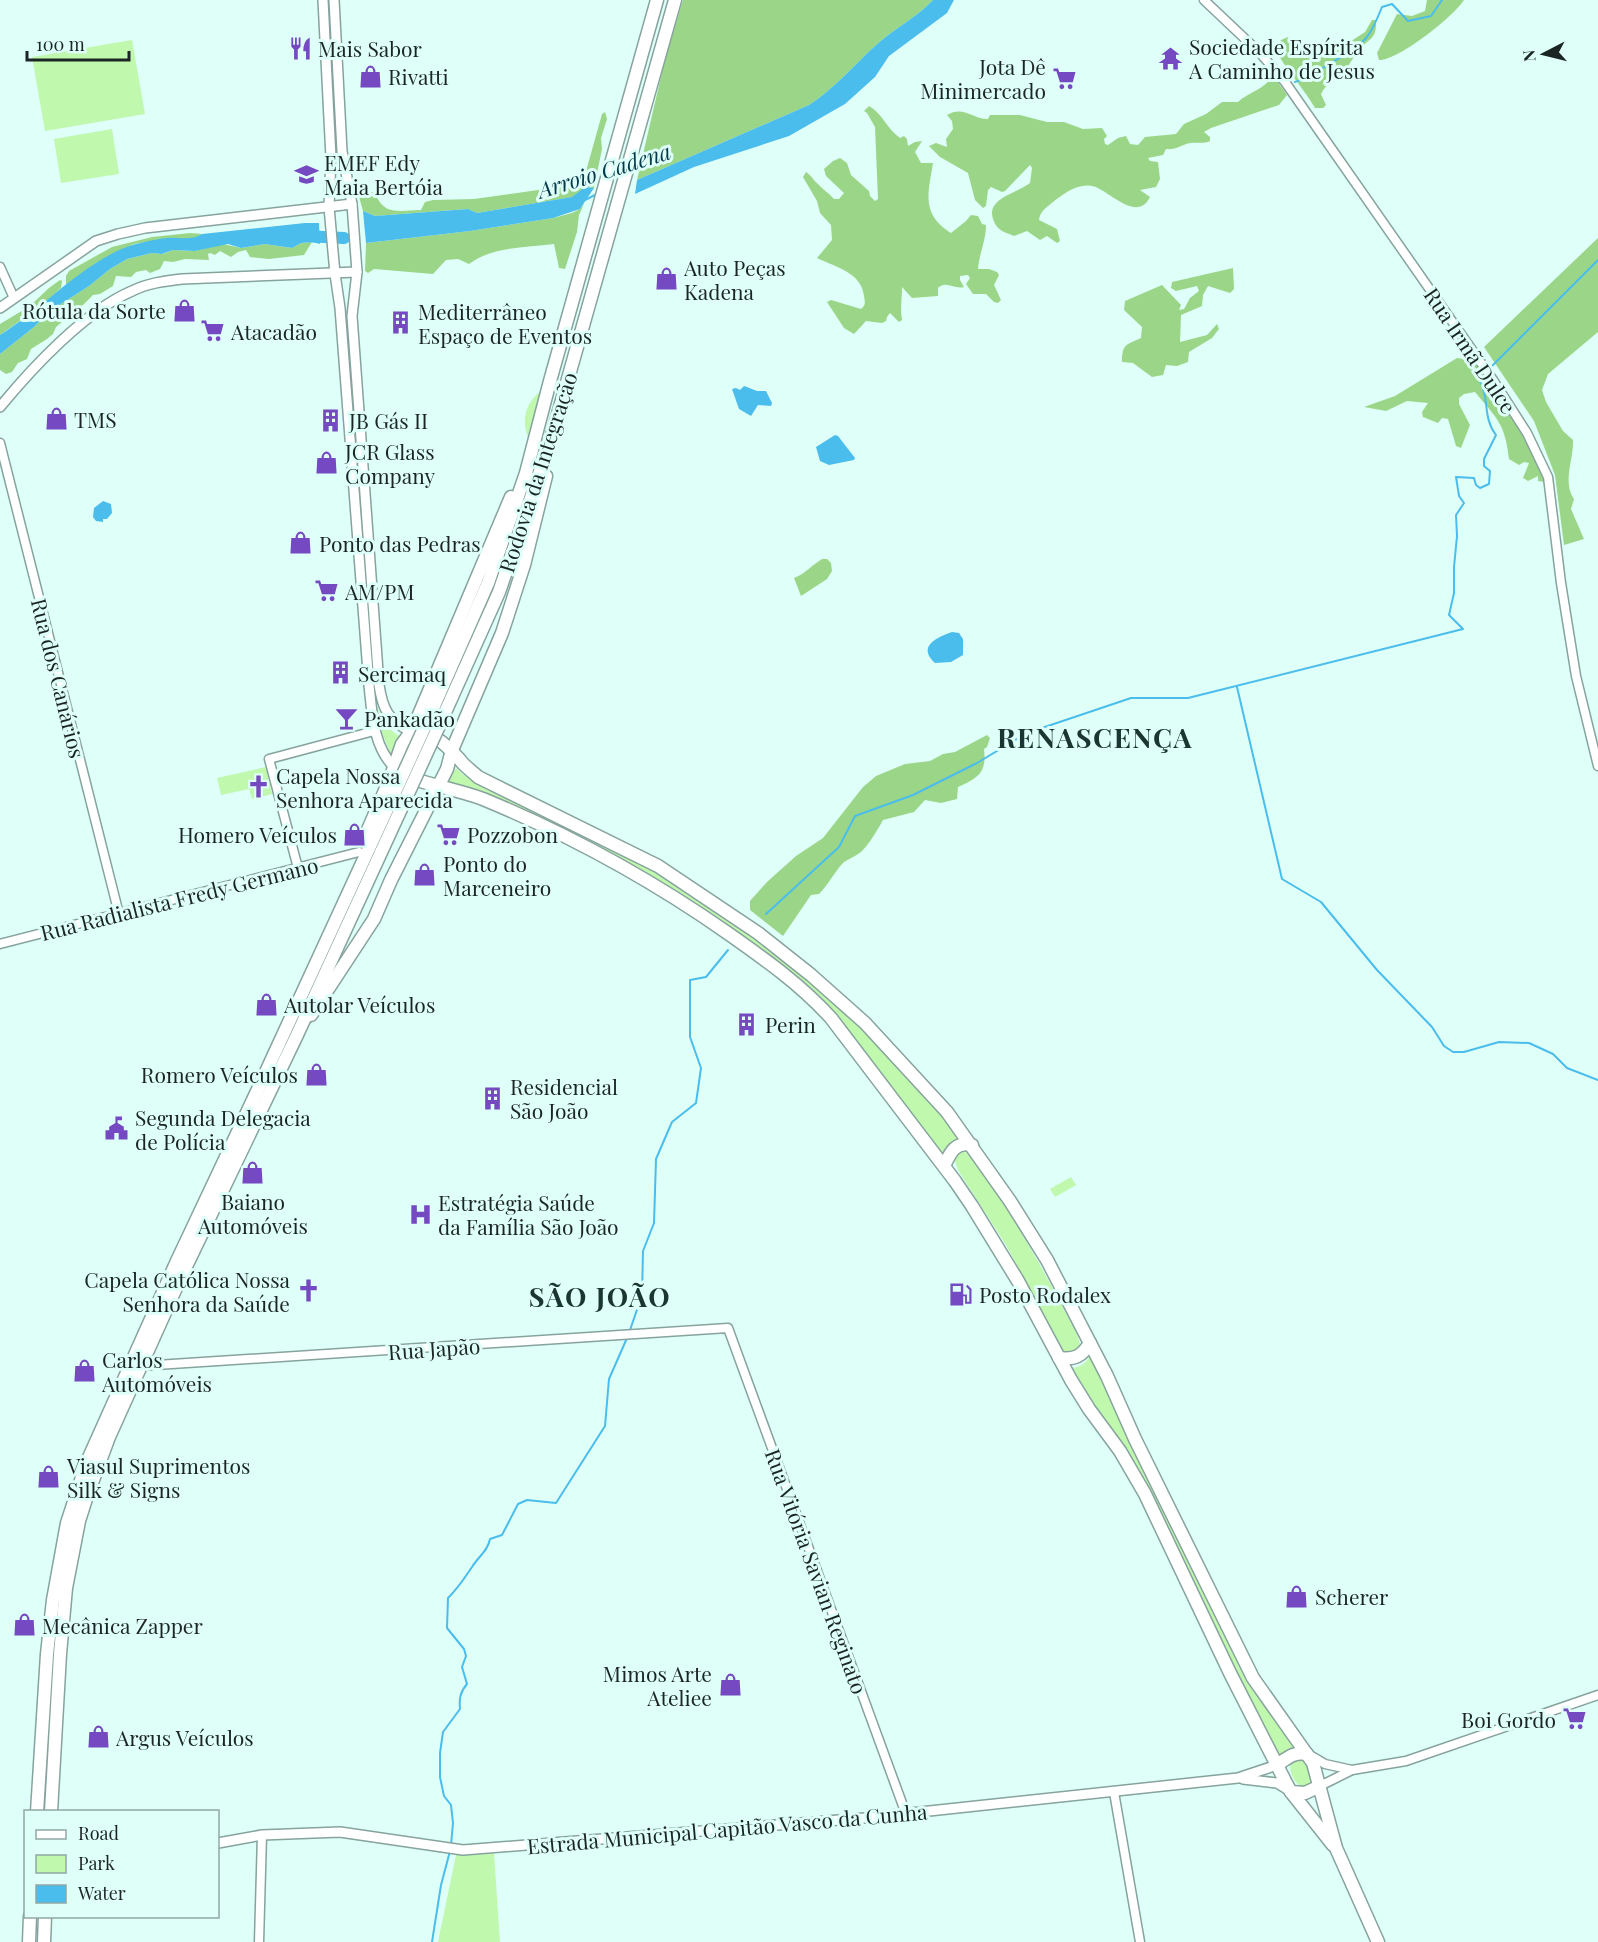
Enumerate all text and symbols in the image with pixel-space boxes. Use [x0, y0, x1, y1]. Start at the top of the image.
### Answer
scale bar [27, 24, 129, 62]
north arrow [1514, 24, 1574, 84]
text: 100 m [36, 32, 85, 56]
place label: Sociedade Espírita A Caminho de Jesus [1188, 32, 1375, 84]
place label: Mais Sabor [318, 34, 423, 62]
restaurant icon: Mais Sabor [287, 35, 313, 61]
temple icon: Sociedade Espírita A Caminho de Jesus [1158, 45, 1184, 71]
text: N [1517, 48, 1540, 63]
place label: Jota Dê Minimercado [920, 52, 1046, 104]
place label: Rivatti [388, 62, 449, 90]
shop icon: Rivatti [357, 63, 383, 89]
supermarket icon: Jota Dê Minimercado [1051, 65, 1077, 91]
water label: Arroio Cadena [532, 136, 674, 205]
place label: EMEF Edy Maia Bertóia [324, 148, 443, 200]
school or university icon: EMEF Edy Maia Bertóia [293, 161, 319, 187]
place label: Auto Peças Kadena [683, 253, 786, 305]
shop icon: Auto Peças Kadena [653, 266, 679, 292]
street label: Rua Irmã Dulce [1419, 282, 1523, 418]
place label: Rótula da Sorte [22, 296, 166, 324]
shop icon: Rótula da Sorte [171, 297, 197, 323]
place label: Mediterrâneo Espaço de Eventos [418, 297, 592, 349]
building icon: Mediterrâneo Espaço de Eventos [387, 310, 413, 336]
place label: Atacadão [230, 317, 317, 345]
supermarket icon: Atacadão [200, 318, 226, 344]
street label: Rodovia da Integração [491, 368, 583, 576]
place label: TMS [74, 405, 117, 433]
shop icon: TMS [43, 406, 69, 432]
place label: JB Gás II [348, 406, 428, 434]
building icon: JB Gás II [318, 407, 344, 433]
place label: JCR Glass Company [344, 437, 436, 489]
shop icon: JCR Glass Company [314, 450, 340, 476]
place label: Ponto das Pedras [319, 529, 481, 557]
shop icon: Ponto das Pedras [288, 530, 314, 556]
place label: AM/PM [344, 577, 415, 605]
supermarket icon: AM/PM [314, 578, 340, 604]
street label: Rua dos Canários [26, 595, 92, 761]
place label: Sercimaq [358, 659, 446, 687]
building icon: Sercimaq [327, 660, 353, 686]
place label: Pankadão [364, 704, 455, 732]
bar icon: Pankadão [333, 705, 359, 731]
district label: RENASCENÇA [997, 719, 1193, 755]
place label: Capela Nossa Senhora Aparecida [276, 761, 453, 813]
church icon: Capela Nossa Senhora Aparecida [245, 774, 271, 800]
place label: Homero Veículos [178, 820, 337, 848]
place label: Pozzobon [467, 820, 558, 848]
shop icon: Homero Veículos [342, 821, 368, 847]
supermarket icon: Pozzobon [436, 821, 462, 847]
place label: Ponto do Marceneiro [443, 849, 551, 901]
street label: Rua Radialista Fredy Germano [37, 850, 321, 946]
shop icon: Ponto do Marceneiro [412, 862, 438, 888]
place label: Autolar Veículos [283, 990, 435, 1018]
shop icon: Autolar Veículos [253, 991, 279, 1017]
place label: Perin [765, 1010, 816, 1038]
building icon: Perin [734, 1011, 760, 1037]
place label: Romero Veículos [141, 1060, 298, 1088]
shop icon: Romero Veículos [303, 1061, 329, 1087]
place label: Residencial São João [510, 1072, 618, 1124]
building icon: Residencial São João [479, 1085, 505, 1111]
place label: Segunda Delegacia de Polícia [135, 1103, 311, 1155]
public building icon: Segunda Delegacia de Polícia [104, 1116, 130, 1142]
shop icon: Baiano Automóveis [240, 1160, 266, 1186]
place label: Baiano Automóveis [197, 1187, 308, 1239]
place label: Estratégia Saúde da Família São João [438, 1188, 619, 1240]
hospital icon: Estratégia Saúde da Família São João [407, 1201, 433, 1227]
place label: Capela Católica Nossa Senhora da Saúde [84, 1265, 291, 1317]
church icon: Capela Católica Nossa Senhora da Saúde [295, 1278, 321, 1304]
district label: SÃO JOÃO [529, 1278, 671, 1314]
place label: Posto Rodalex [979, 1280, 1111, 1308]
fuel station icon: Posto Rodalex [948, 1281, 974, 1307]
street label: Rua Japão [387, 1331, 481, 1365]
place label: Carlos Automóveis [101, 1345, 212, 1397]
shop icon: Carlos Automóveis [71, 1358, 97, 1384]
street label: Rua Vitória Savian Reginato [760, 1445, 874, 1697]
place label: Viasul Suprimentos Silk & Signs [66, 1451, 250, 1503]
shop icon: Viasul Suprimentos Silk & Signs [36, 1464, 62, 1490]
place label: Scherer [1315, 1582, 1389, 1610]
shop icon: Scherer [1284, 1583, 1310, 1609]
place label: Mecânica Zapper [42, 1611, 203, 1639]
shop icon: Mecânica Zapper [11, 1612, 37, 1638]
place label: Mimos Arte Ateliee [603, 1659, 712, 1711]
shop icon: Mimos Arte Ateliee [717, 1672, 743, 1698]
place label: Boi Gordo [1461, 1705, 1556, 1733]
supermarket icon: Boi Gordo [1561, 1706, 1587, 1732]
place label: Argus Veículos [115, 1723, 254, 1751]
shop icon: Argus Veículos [85, 1724, 111, 1750]
street label: Estrada Municipal Capitão Vasco da Cunha [526, 1796, 929, 1859]
legend [24, 1810, 219, 1918]
text: Road [78, 1821, 119, 1845]
text: Park [78, 1851, 115, 1875]
text: Water [77, 1881, 126, 1905]

